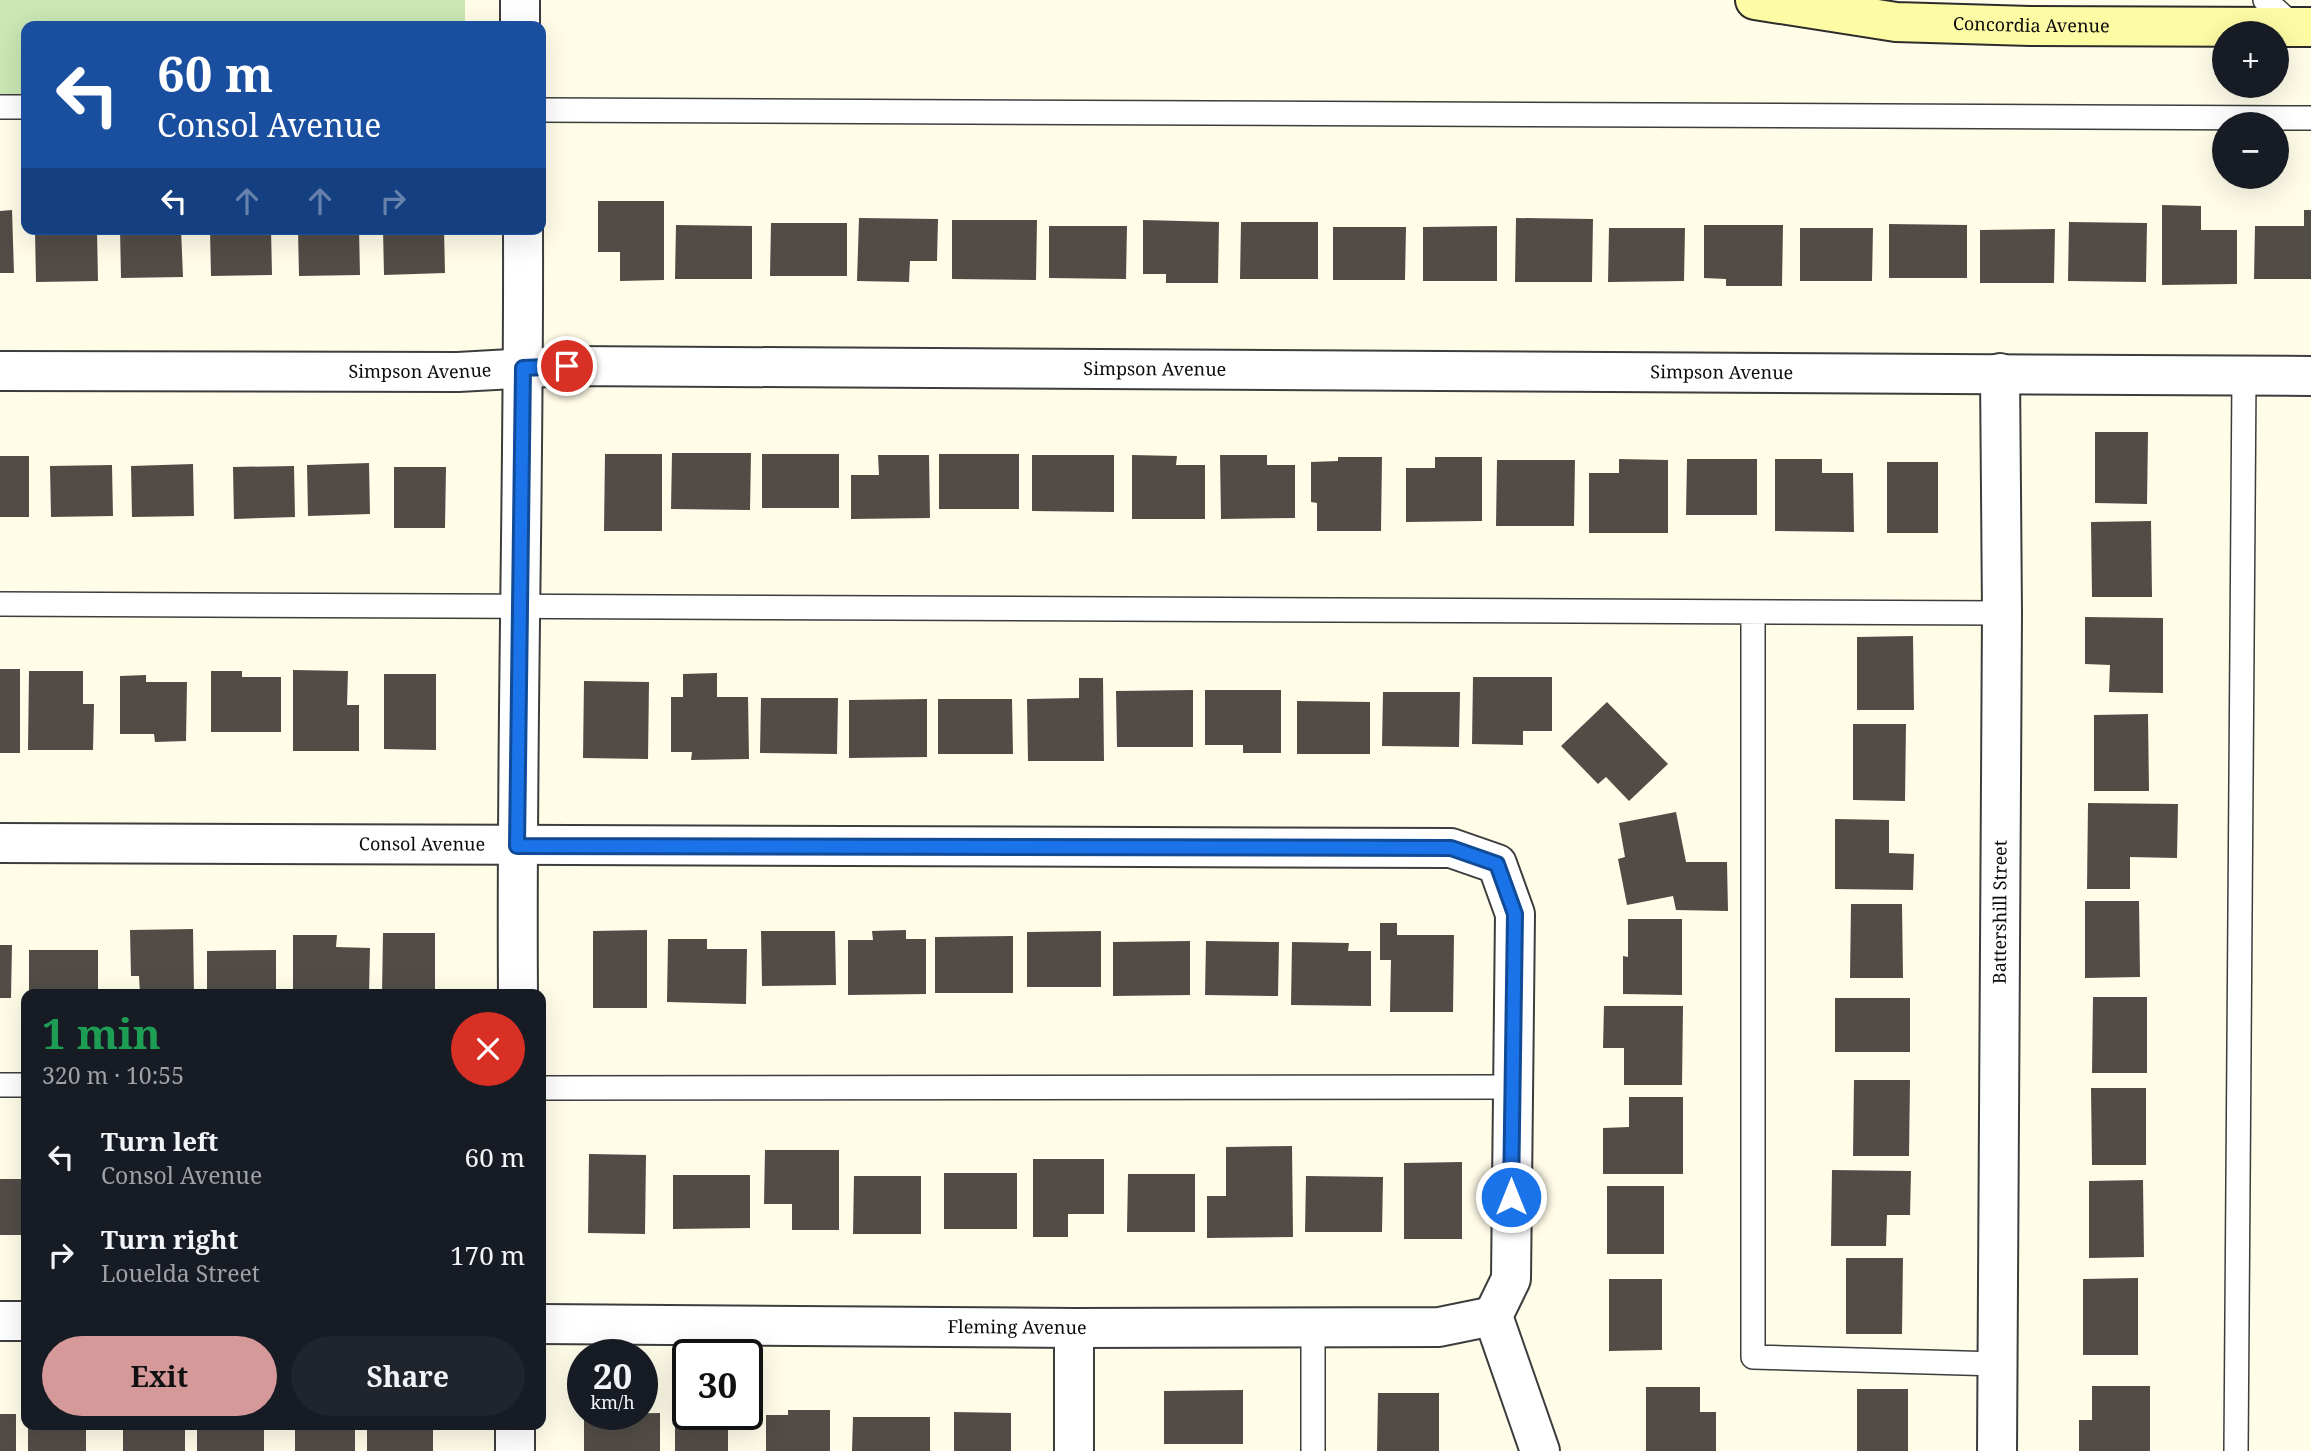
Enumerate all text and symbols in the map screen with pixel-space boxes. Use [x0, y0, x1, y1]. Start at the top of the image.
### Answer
street label: Concordia Avenue [1953, 11, 2110, 37]
map controls [2212, 21, 2289, 189]
button: + [2212, 21, 2289, 98]
text: 60 m [157, 40, 273, 106]
icon: left [42, 49, 133, 140]
text: Consol Avenue [157, 103, 381, 146]
button: − [2212, 112, 2289, 189]
icon: left [155, 182, 193, 220]
icon: ahead [228, 182, 266, 220]
icon: ahead [301, 182, 339, 220]
icon: right [374, 182, 412, 220]
pin [537, 336, 597, 396]
icon: arrive [548, 347, 586, 385]
street label: Simpson Avenue [1083, 356, 1226, 381]
street label: Simpson Avenue [349, 357, 492, 383]
street label: Simpson Avenue [1650, 359, 1793, 384]
street label: Consol Avenue [359, 831, 485, 856]
street label: Battershill Street [1987, 840, 2012, 984]
text: 1 min [42, 1004, 161, 1061]
button: close [451, 1012, 525, 1086]
text: 320 m · 10:55 [42, 1059, 184, 1091]
text: Turn left [101, 1123, 218, 1159]
icon: left [42, 1138, 80, 1176]
text: 60 m [465, 1139, 525, 1175]
text: Consol Avenue [101, 1159, 262, 1191]
position arrow [1474, 1160, 1548, 1234]
text: Turn right [101, 1221, 238, 1257]
icon: right [42, 1236, 80, 1274]
text: 170 m [450, 1237, 525, 1273]
text: Louelda Street [101, 1257, 260, 1289]
street label: Fleming Avenue [947, 1314, 1087, 1339]
button: Exit [42, 1336, 277, 1416]
button: Share [291, 1336, 525, 1416]
speed limit sign: 30 [672, 1339, 763, 1430]
text: 20 [593, 1352, 632, 1399]
text: km/h [590, 1390, 635, 1414]

